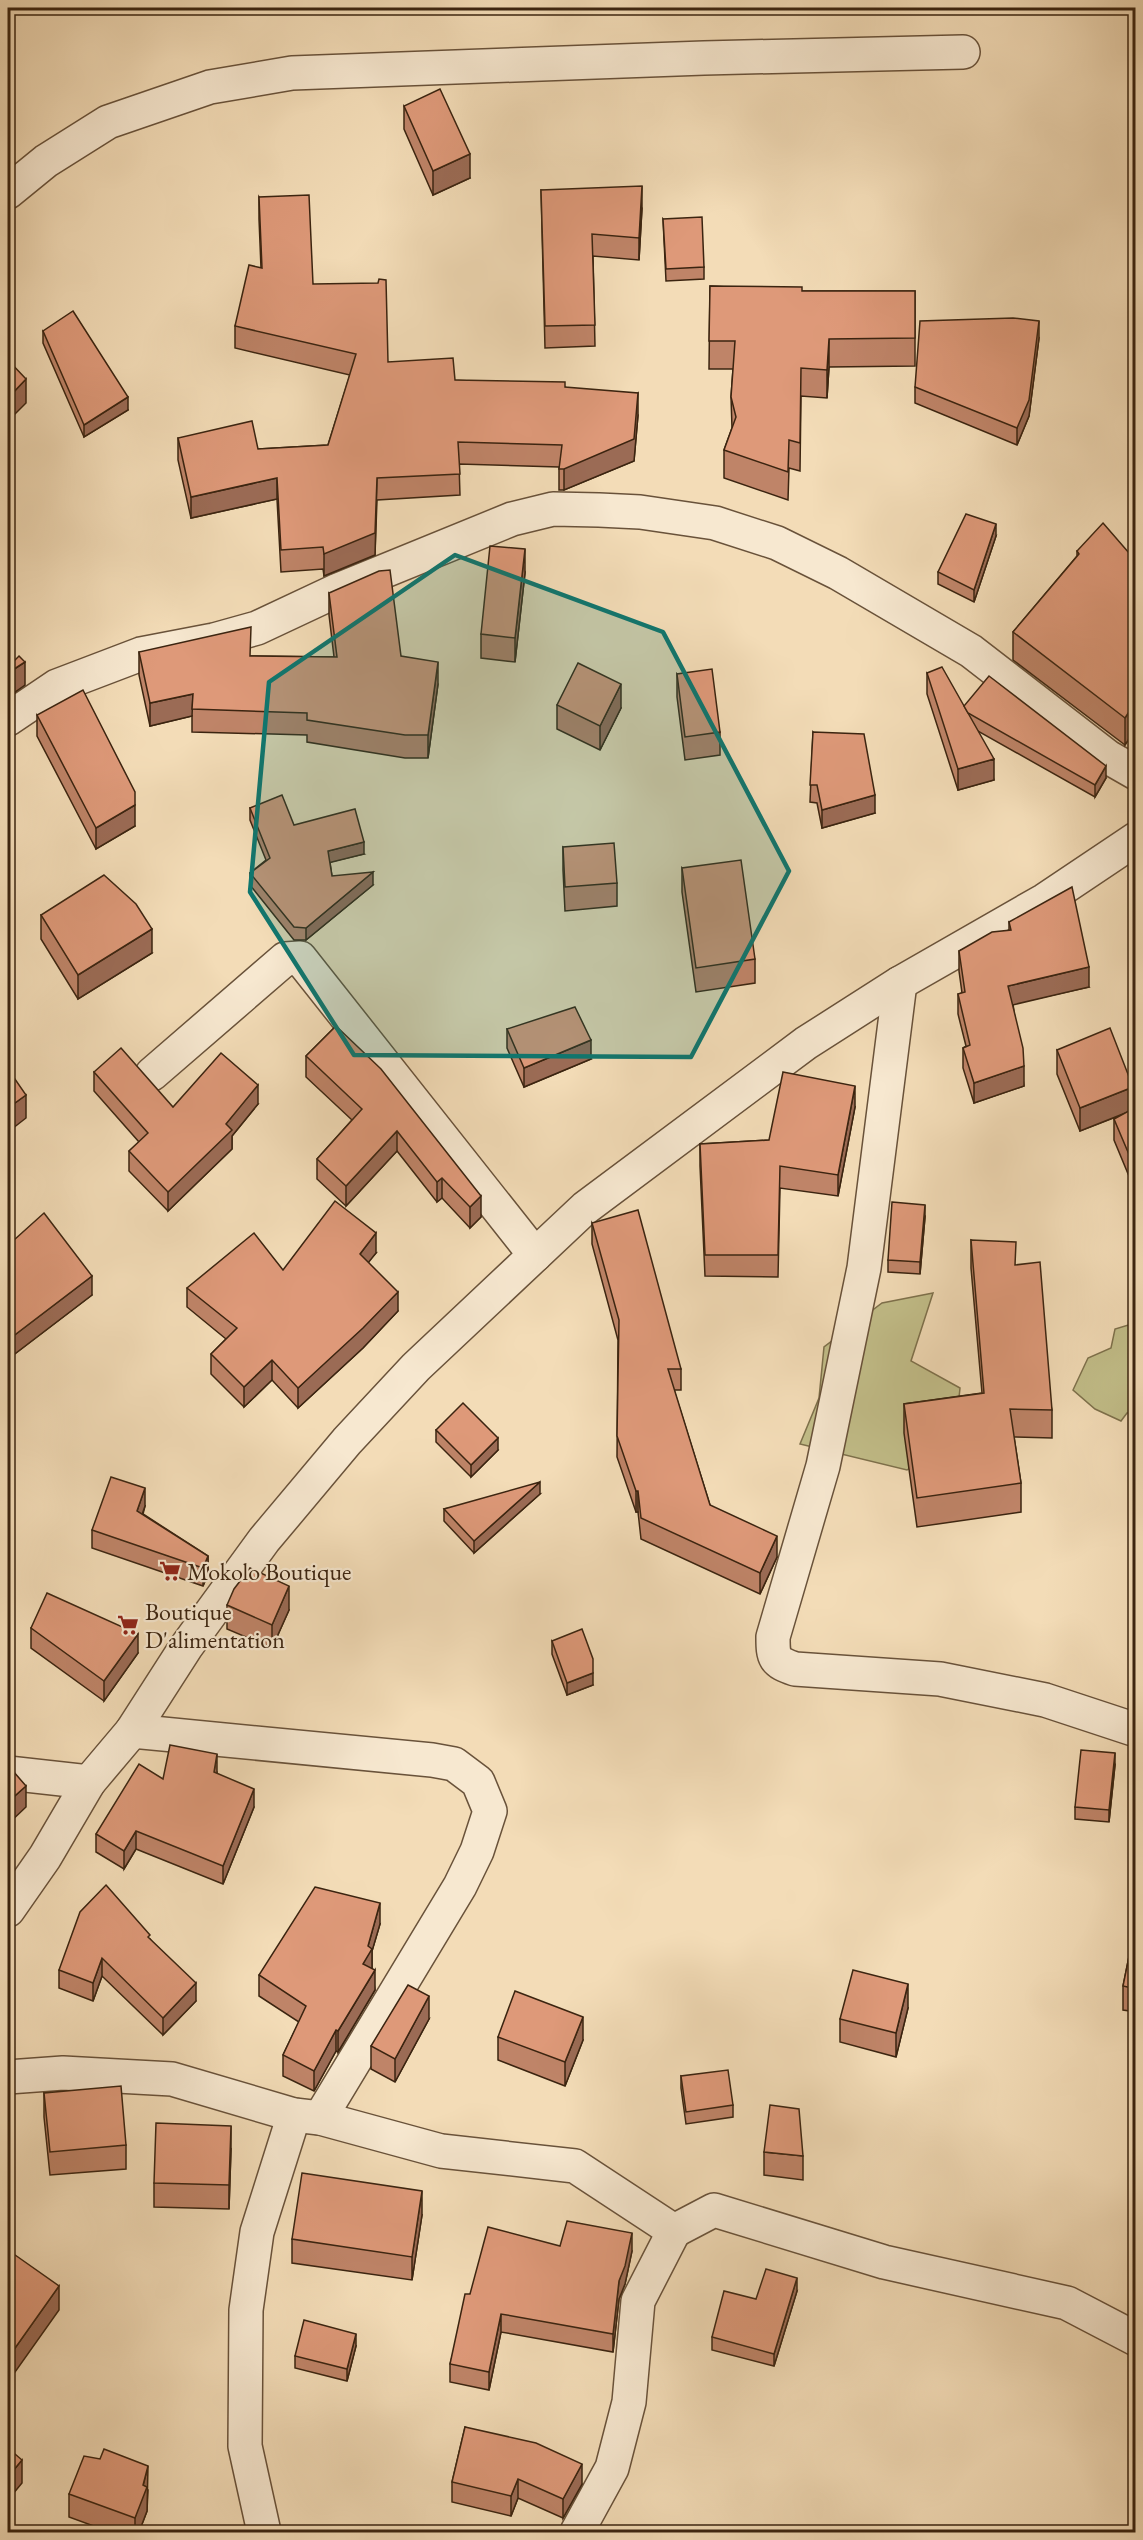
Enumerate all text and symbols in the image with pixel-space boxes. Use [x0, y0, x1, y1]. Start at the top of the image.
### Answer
place label: Mokolo Boutique [187, 1556, 351, 1587]
supermarket icon: Mokolo Boutique [158, 1559, 182, 1583]
place label: Boutique D'alimentation [145, 1596, 285, 1655]
supermarket icon: Boutique D'alimentation [116, 1613, 140, 1637]

